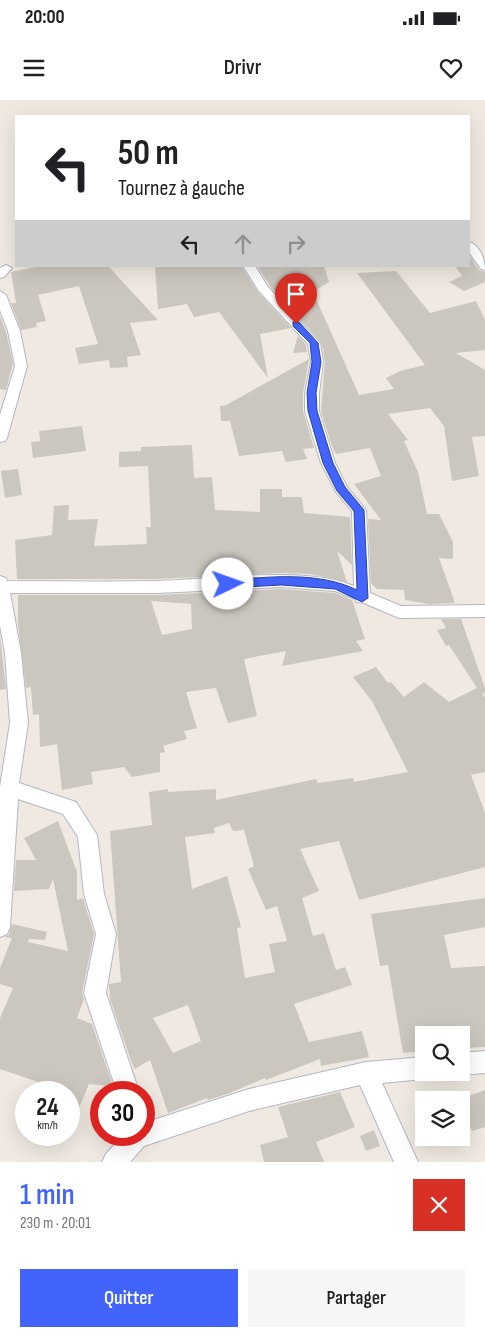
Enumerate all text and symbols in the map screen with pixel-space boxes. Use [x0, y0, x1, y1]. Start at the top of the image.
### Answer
text: 20:00 [25, 6, 64, 29]
icon: menu [20, 54, 48, 82]
text: Drivr [224, 54, 261, 81]
icon: heart [437, 54, 465, 82]
text: 50 m [118, 132, 179, 175]
icon: left [35, 135, 100, 200]
text: Tournez à gauche [118, 175, 245, 202]
icon: left [176, 230, 204, 258]
icon: ahead [229, 230, 257, 258]
icon: right [282, 230, 310, 258]
pin [275, 273, 317, 324]
icon: arrive [282, 280, 310, 308]
position arrow [201, 557, 253, 609]
map controls [415, 1026, 470, 1146]
button: search [415, 1026, 470, 1081]
speed limit sign: 30 [90, 1081, 155, 1146]
button: layers [415, 1091, 470, 1146]
text: 24 [36, 1092, 59, 1123]
text: km/h [37, 1118, 58, 1133]
text: 1 min [20, 1177, 75, 1213]
button: close [413, 1179, 465, 1231]
text: 230 m · 20:01 [20, 1214, 91, 1233]
button: Quitter [20, 1269, 238, 1327]
button: Partager [248, 1269, 465, 1327]

